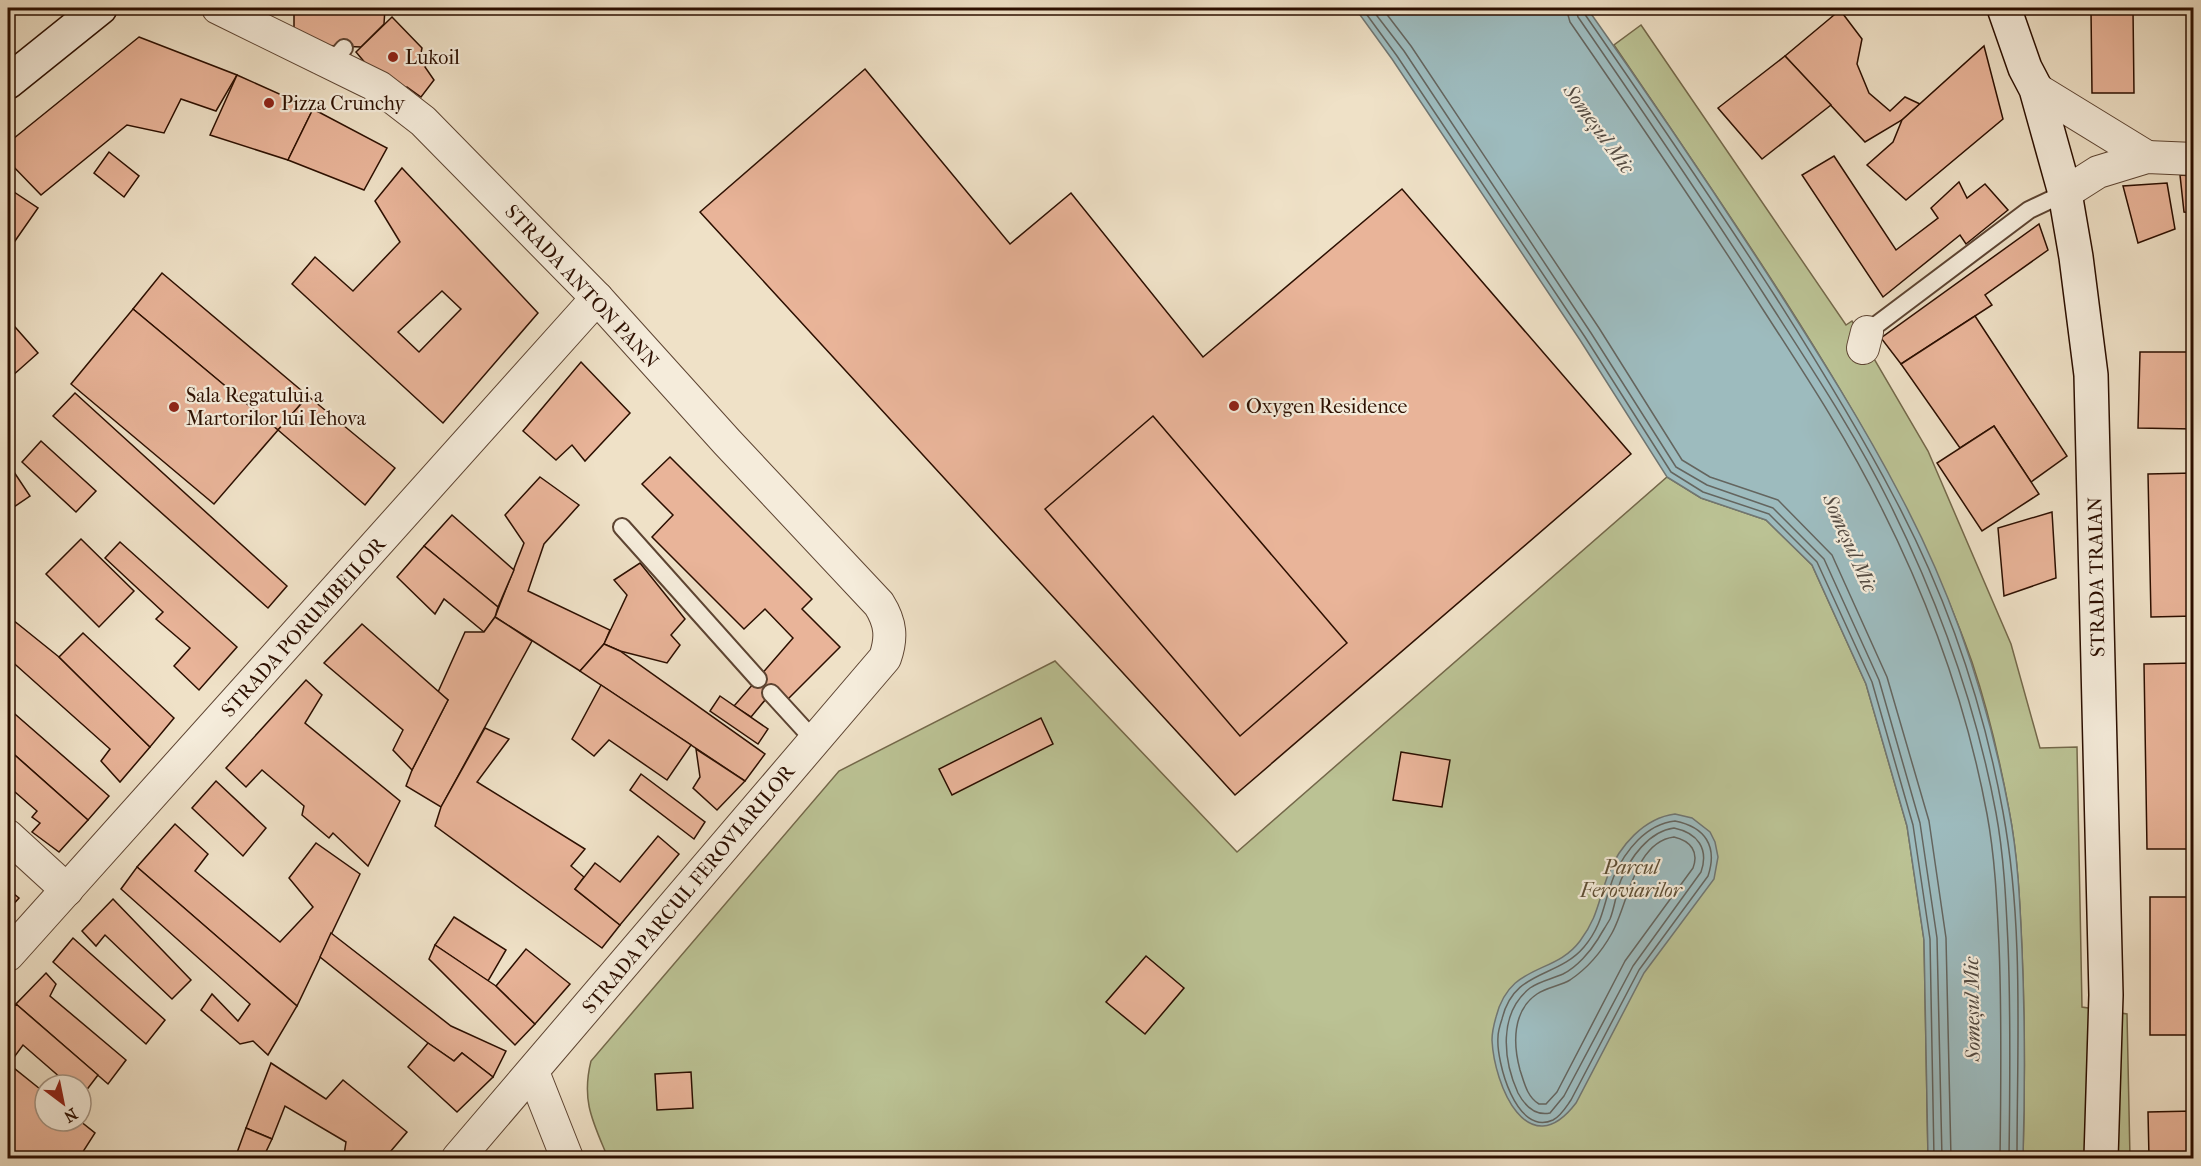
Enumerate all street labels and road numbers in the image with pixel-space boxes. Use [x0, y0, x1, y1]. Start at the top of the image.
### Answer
street label: STRADA ANTON PANN [500, 200, 663, 373]
street label: STRADA TRAIAN [2084, 497, 2109, 657]
street label: STRADA PORUMBEILOR [217, 532, 391, 722]
street label: STRADA PARCUL FEROVIARILOR [578, 759, 800, 1018]

